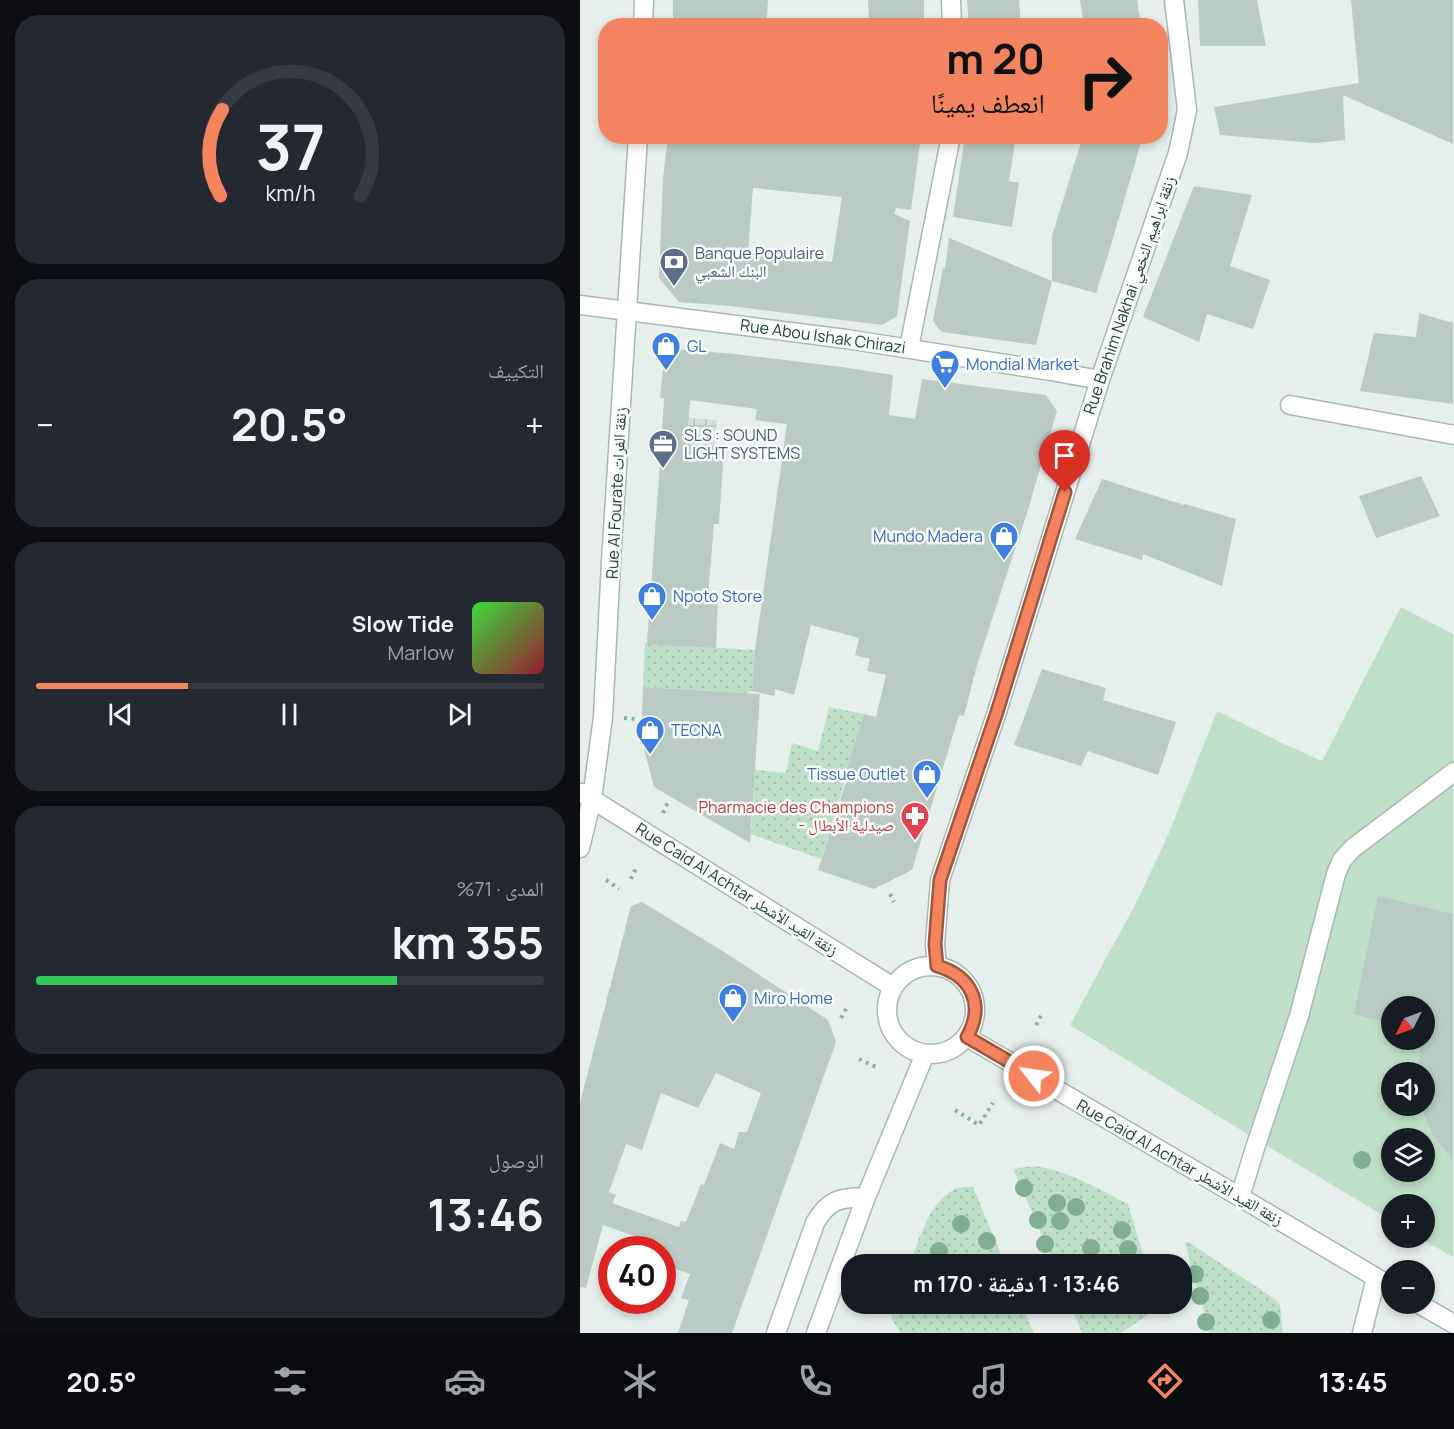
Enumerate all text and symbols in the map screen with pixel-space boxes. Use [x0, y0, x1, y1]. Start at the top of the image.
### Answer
text: 20 m [946, 29, 1045, 87]
icon: right [1066, 42, 1144, 120]
text: انعطف يمينًا [931, 84, 1045, 121]
text: 37 [255, 103, 325, 189]
street label: Rue Brahim Nakhai زنقة ابراهيم النخعي [1078, 173, 1182, 418]
text: km/h [265, 179, 315, 208]
place label: Banque Populaire البنك الشعبي [695, 242, 824, 284]
bank icon: Banque Populaire البنك الشعبي [658, 246, 690, 288]
street label: Rue Abou Ishak Chirazi [739, 313, 907, 359]
shop icon: GL [650, 330, 682, 372]
place label: GL [687, 335, 706, 357]
supermarket icon: Mondial Market [929, 348, 961, 390]
place label: Mondial Market [966, 353, 1079, 375]
text: التكييف [488, 357, 544, 384]
text: 20.5° [231, 393, 348, 455]
text: − [36, 402, 54, 447]
text: + [525, 402, 544, 447]
street label: Rue Al Fourate زنقة الفرات [601, 406, 631, 580]
place label: SLS : SOUND LIGHT SYSTEMS [684, 424, 800, 464]
office icon: SLS : SOUND LIGHT SYSTEMS [647, 428, 679, 470]
pin [1039, 430, 1090, 492]
icon: arrive [1048, 439, 1081, 472]
shop icon: Mundo Madera [988, 520, 1020, 562]
place label: Mundo Madera [873, 525, 983, 547]
shop icon: Npoto Store [636, 580, 668, 622]
place label: Npoto Store [673, 585, 762, 607]
text: Slow Tide [352, 609, 454, 639]
text: Marlow [387, 639, 454, 666]
icon: previous [104, 698, 137, 731]
icon: pause [273, 698, 306, 731]
icon: next [443, 698, 476, 731]
shop icon: TECNA [634, 714, 666, 756]
place label: TECNA [671, 719, 722, 741]
shop icon: Tissue Outlet [911, 758, 943, 800]
place label: Tissue Outlet [807, 763, 906, 785]
place label: Pharmacie des Champions - صيدلية الأبطال [698, 796, 894, 836]
pharmacy icon: Pharmacie des Champions - صيدلية الأبطال [899, 800, 931, 842]
street label: Rue Caid Al Achtar زنقة القيد الأشطر [632, 817, 842, 961]
text: المدى · 71% [456, 875, 544, 902]
text: 355 km [391, 911, 544, 973]
shop icon: Miro Home [717, 982, 749, 1024]
place label: Miro Home [754, 987, 833, 1009]
north arrow [1381, 996, 1435, 1050]
map controls [1381, 996, 1435, 1314]
position arrow [1002, 1044, 1066, 1108]
button: sound [1381, 1062, 1435, 1116]
street label: Rue Caid Al Achtar زنقة القيد الأشطر [1073, 1094, 1287, 1230]
button: layers [1381, 1128, 1435, 1182]
text: الوصول [489, 1147, 544, 1174]
text: 13:46 [427, 1183, 544, 1245]
button: + [1381, 1194, 1435, 1248]
speed limit sign: 40 [598, 1236, 676, 1314]
button: − [1381, 1260, 1435, 1314]
text: 13:46 · 1 دقيقة · 170 m [913, 1269, 1120, 1299]
icon: filters [269, 1360, 311, 1402]
icon: car [444, 1360, 486, 1402]
icon: climate [619, 1360, 661, 1402]
icon: phone [794, 1360, 836, 1402]
icon: music [969, 1360, 1011, 1402]
icon: directions [1144, 1360, 1186, 1402]
text: 20.5° [67, 1363, 137, 1400]
text: 13:45 [1319, 1363, 1388, 1400]

